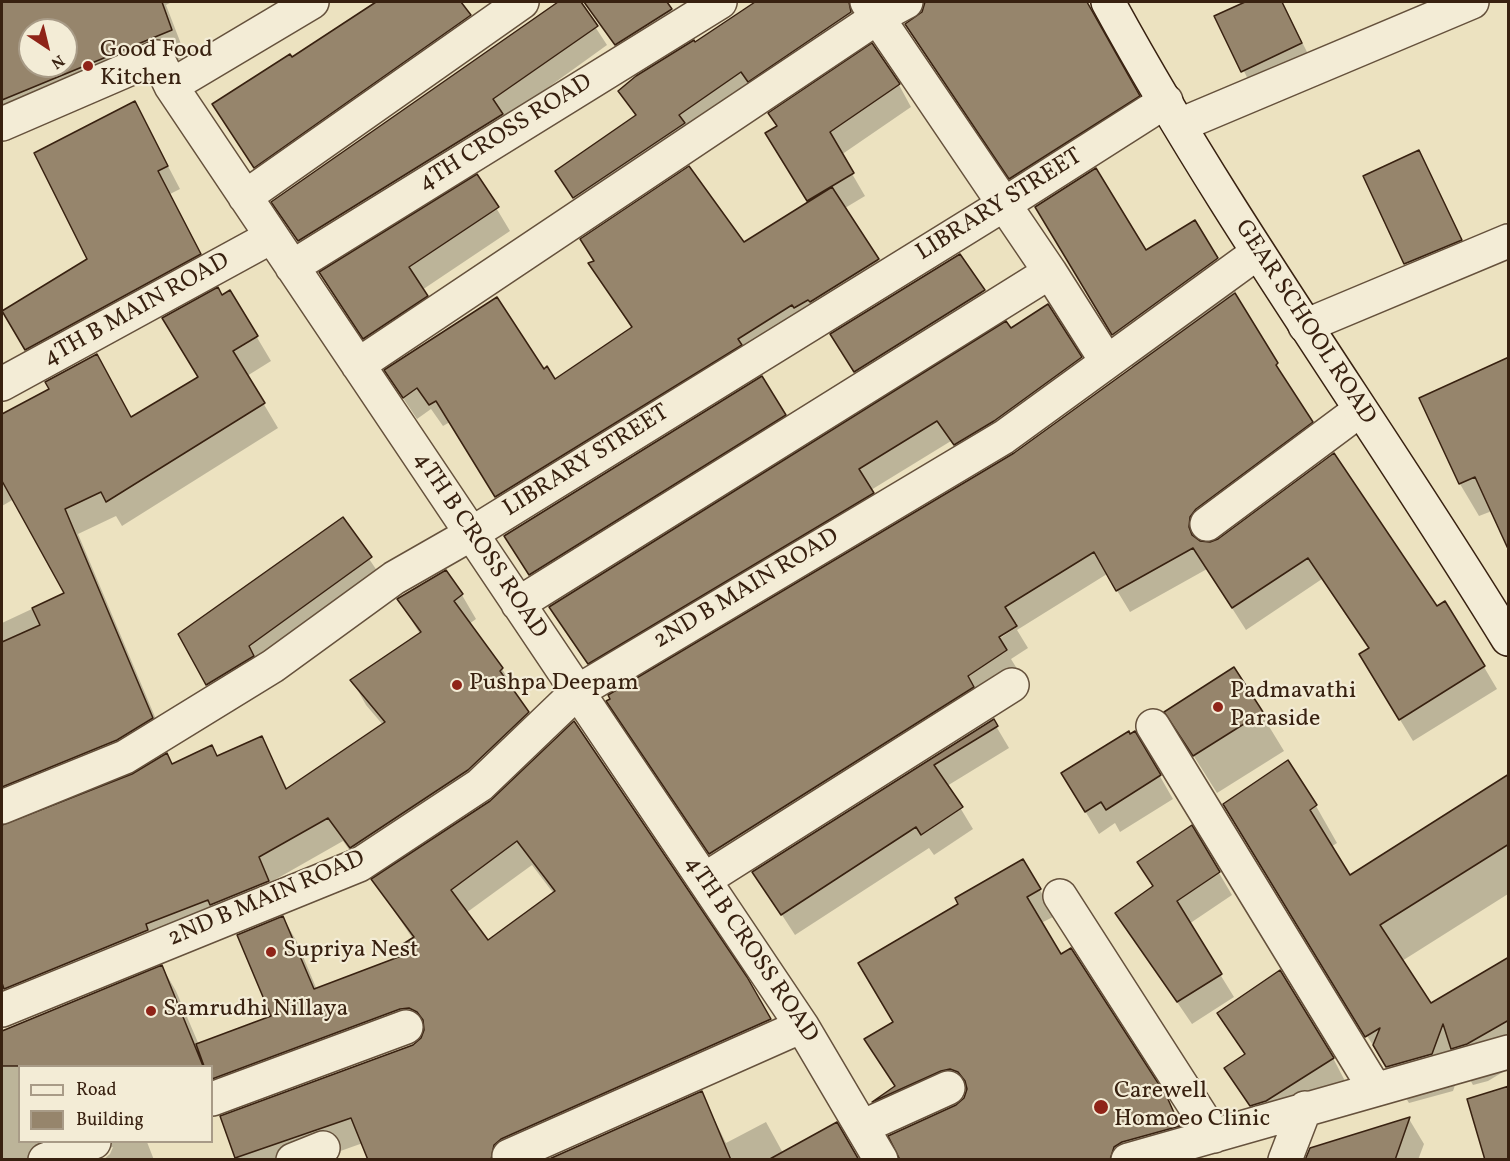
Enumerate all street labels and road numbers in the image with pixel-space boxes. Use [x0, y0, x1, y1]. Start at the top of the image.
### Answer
street label: 4TH CROSS ROAD [414, 69, 598, 199]
street label: LIBRARY STREET [912, 143, 1088, 269]
street label: GEAR SCHOOL ROAD [1227, 215, 1381, 431]
street label: 4TH B MAIN ROAD [39, 248, 235, 374]
street label: LIBRARY STREET [499, 399, 675, 525]
street label: 4TH B CROSS ROAD [406, 447, 552, 645]
street label: 2ND B MAIN ROAD [649, 523, 845, 657]
street label: 2ND B MAIN ROAD [164, 846, 370, 954]
street label: 4TH B CROSS ROAD [677, 851, 823, 1049]

